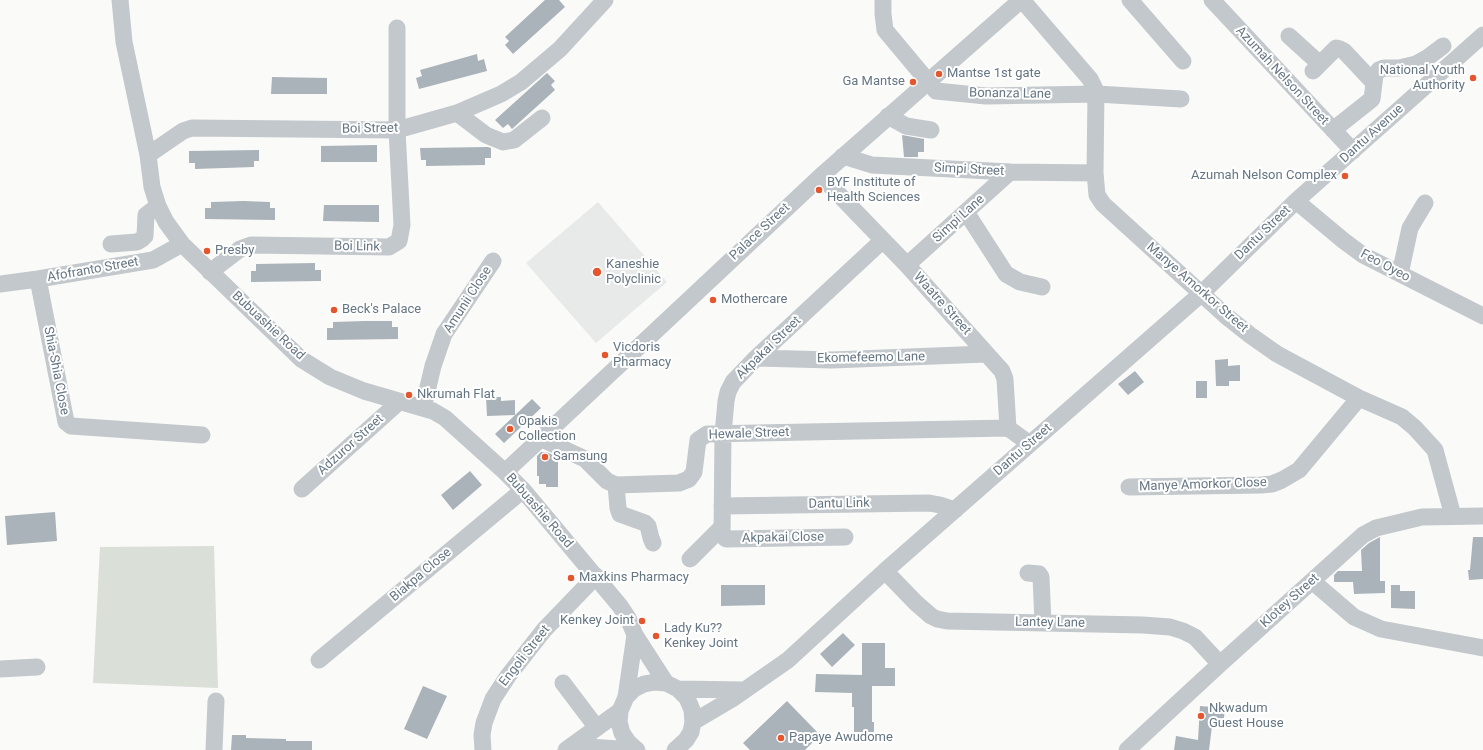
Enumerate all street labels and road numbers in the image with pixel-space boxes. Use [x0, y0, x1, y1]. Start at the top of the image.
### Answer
street label: Azumah Nelson Street [1232, 23, 1332, 129]
street label: Bonanza Lane [969, 85, 1051, 103]
street label: Dantu Avenue [1337, 101, 1407, 167]
street label: Boi Street [342, 121, 398, 137]
street label: Simpi Street [934, 160, 1004, 180]
street label: Simpi Lane [930, 192, 988, 246]
street label: Palace Street [727, 200, 793, 264]
street label: Dantu Street [1232, 202, 1294, 264]
street label: Boi Link [334, 239, 380, 255]
street label: Manye Amorkor Street [1143, 240, 1251, 336]
street label: Feo Oyeo [1358, 246, 1412, 286]
street label: Afofranto Street [46, 254, 140, 286]
street label: Amunii Close [441, 264, 495, 336]
street label: Waatre Street [910, 270, 974, 338]
street label: Bubuashie Road [228, 288, 308, 364]
street label: Akpakai Street [733, 313, 805, 383]
street label: Shia-Shia Close [40, 325, 72, 417]
street label: Ekomefeemo Lane [817, 349, 925, 367]
street label: Adzuror Street [315, 411, 387, 479]
street label: Dantu Street [991, 421, 1055, 479]
street label: Hewale Street [708, 425, 790, 443]
street label: Bubuashie Road [502, 470, 576, 552]
street label: Manye Amorkor Close [1139, 475, 1267, 495]
street label: Dantu Link [808, 496, 870, 512]
street label: Akpakai Close [742, 529, 824, 547]
street label: Biakpa Close [387, 545, 455, 605]
street label: Klotey Street [1257, 571, 1323, 631]
street label: Lantey Lane [1015, 615, 1085, 631]
street label: Engoli Street [496, 622, 554, 690]

